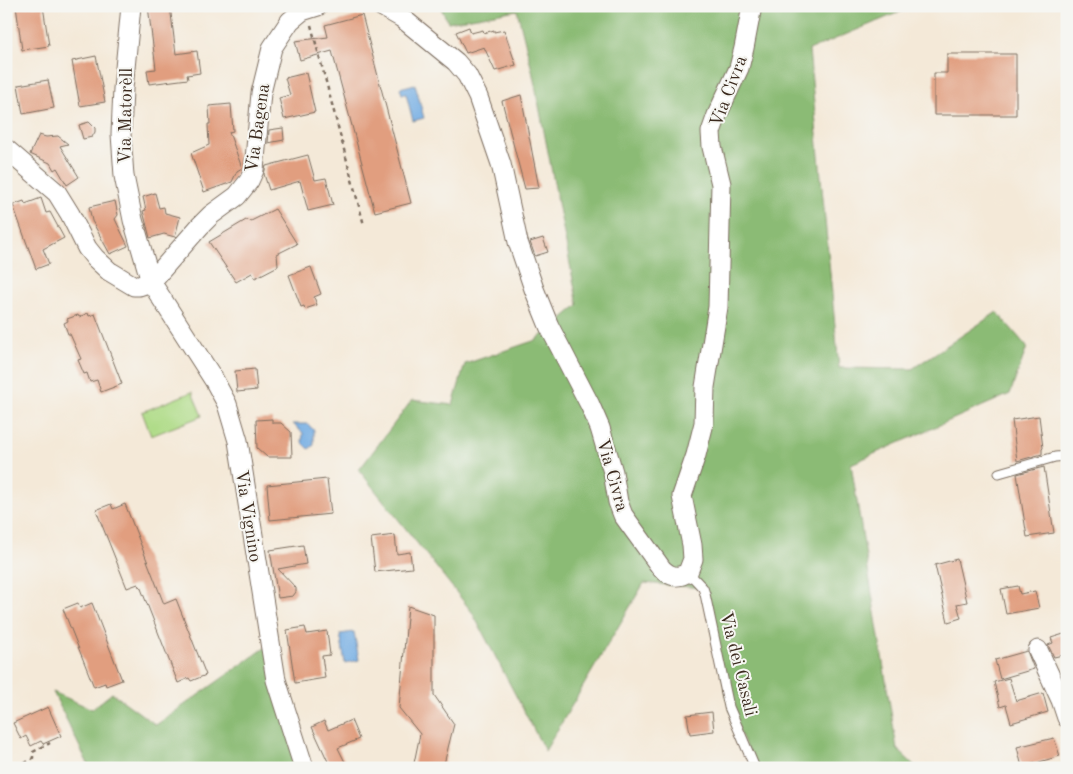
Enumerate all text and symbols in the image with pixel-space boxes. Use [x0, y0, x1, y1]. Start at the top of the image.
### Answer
street label: Via Civra [707, 53, 751, 129]
street label: Via Matorèll [116, 67, 136, 164]
street label: Via Bagena [243, 82, 273, 174]
street label: Via Civra [593, 437, 631, 514]
street label: Via Vignino [232, 469, 264, 563]
street label: Via dei Casali [716, 610, 760, 718]

